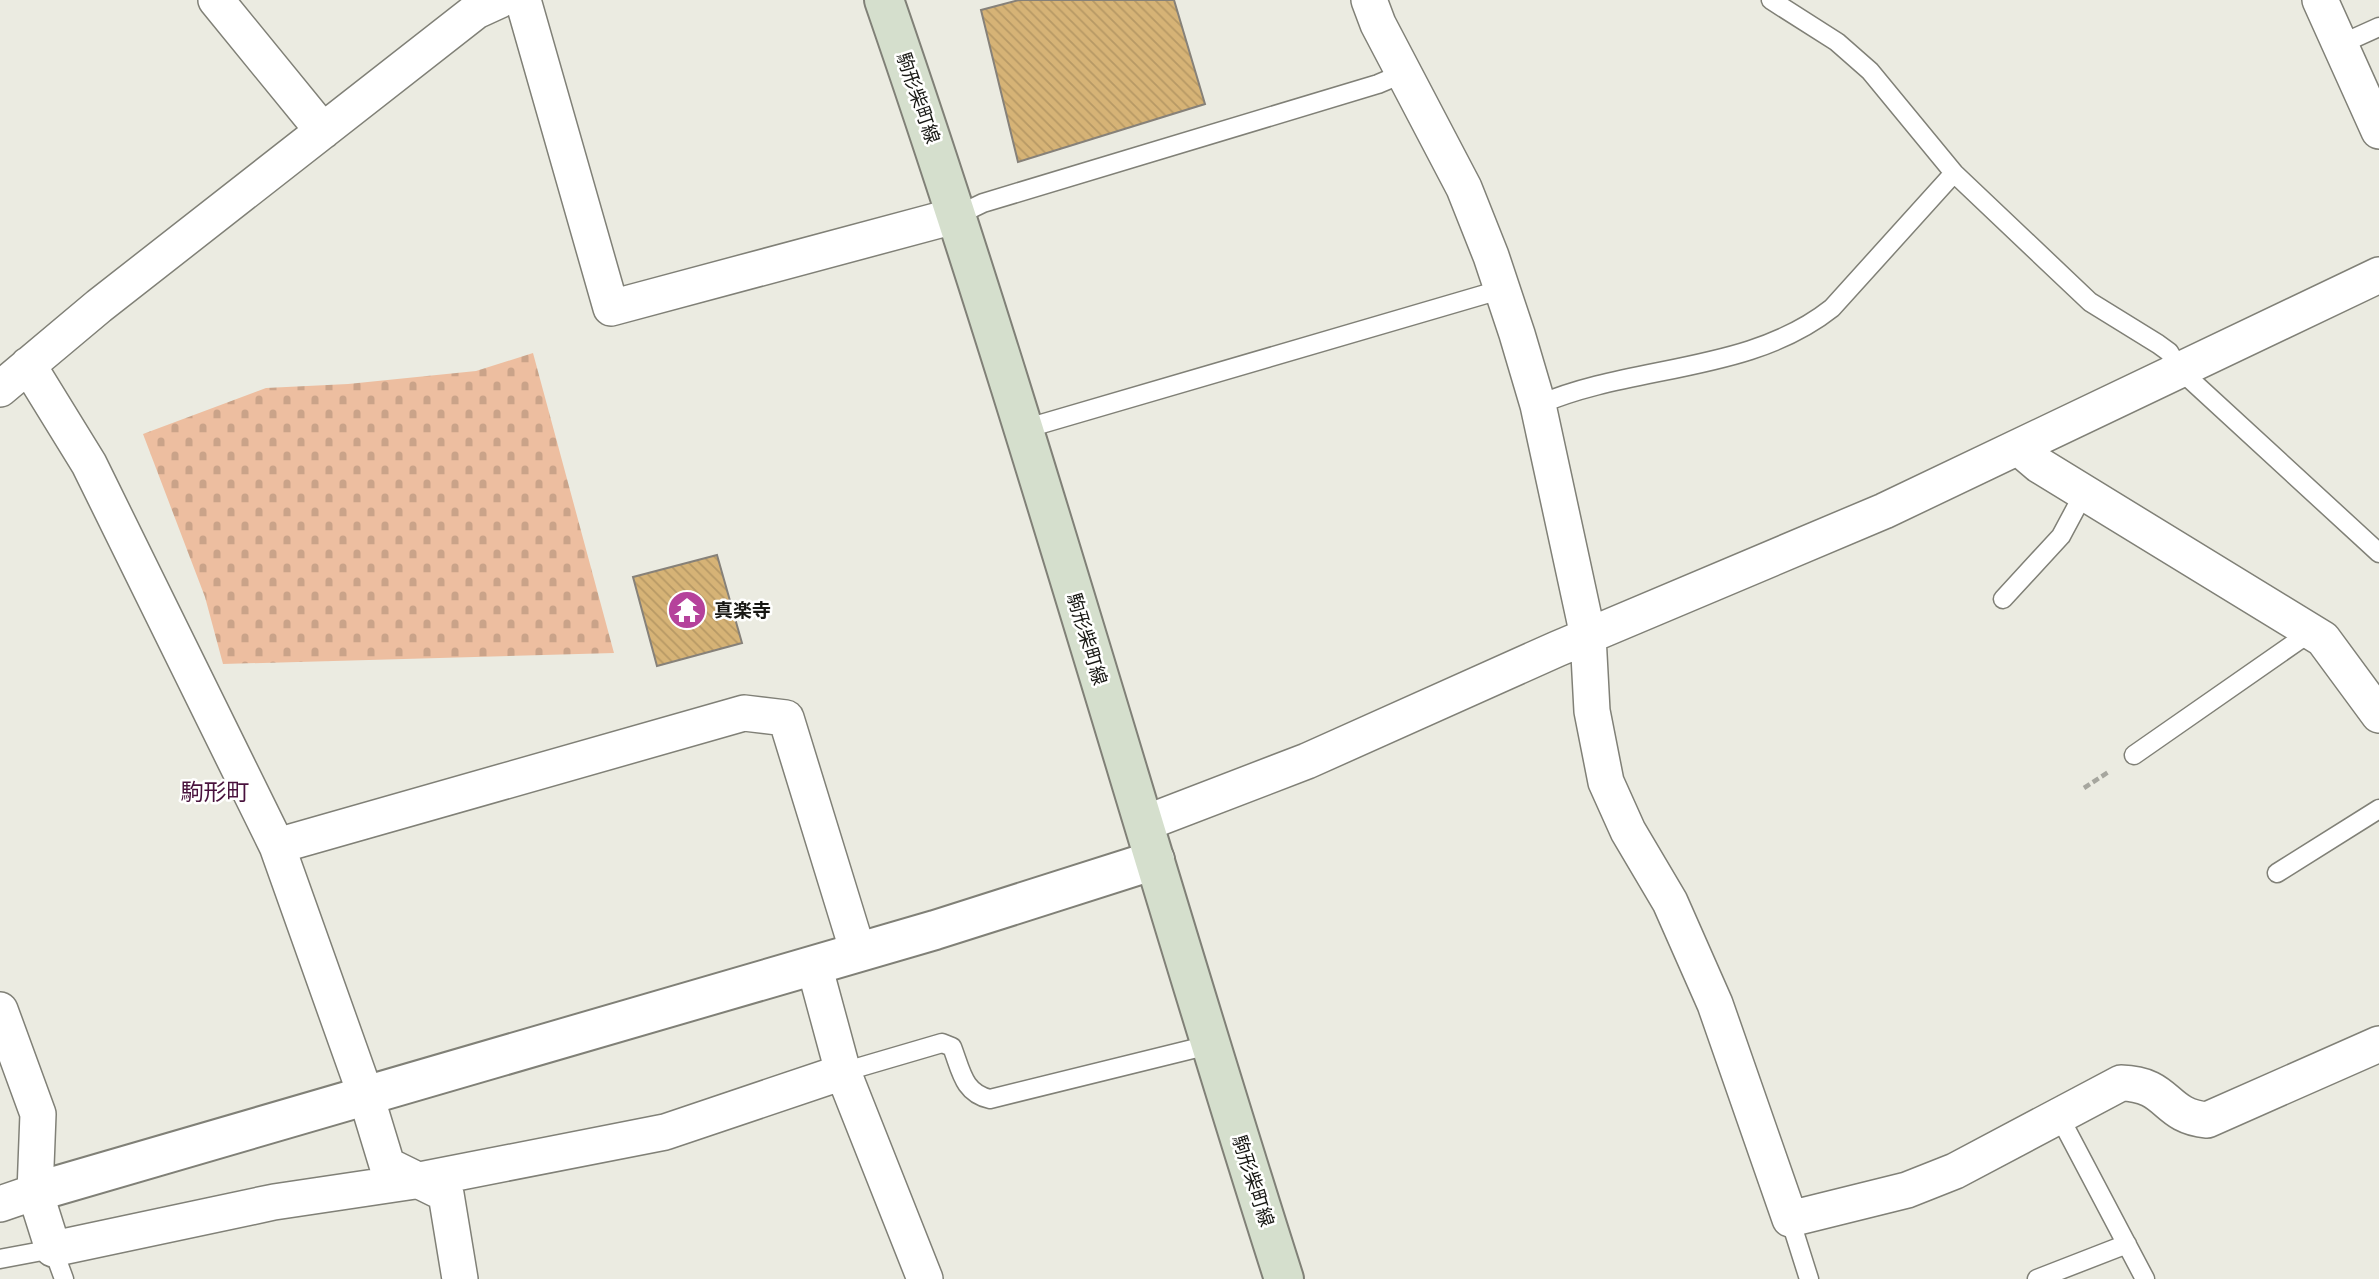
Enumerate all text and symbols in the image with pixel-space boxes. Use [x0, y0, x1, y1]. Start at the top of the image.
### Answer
street label: 駒形柴町線 [892, 49, 944, 147]
temple icon: 真楽寺 [666, 589, 708, 631]
street label: 駒形柴町線 [1062, 590, 1112, 688]
place label: 真楽寺 [714, 599, 771, 622]
district label: 駒形町 [181, 779, 250, 806]
street label: 駒形柴町線 [1227, 1132, 1279, 1230]

